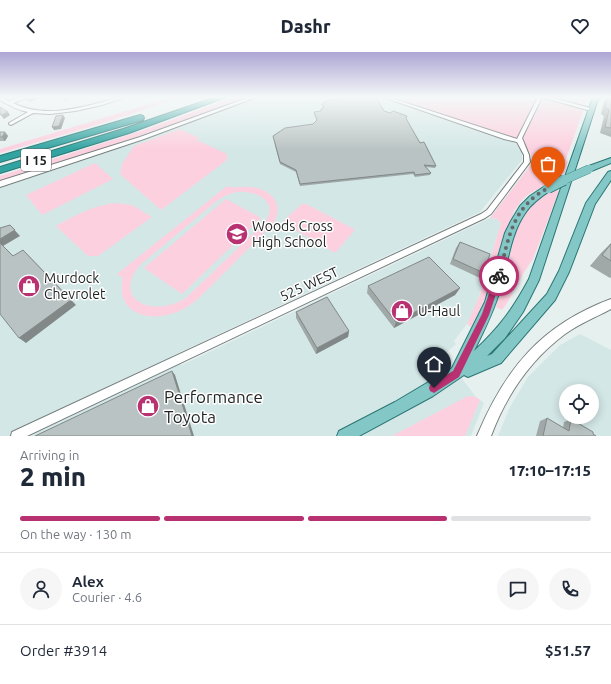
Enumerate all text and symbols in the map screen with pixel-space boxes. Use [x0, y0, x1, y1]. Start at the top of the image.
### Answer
icon: back [20, 15, 42, 37]
icon: heart [569, 15, 591, 37]
text: Dashr [280, 16, 331, 36]
pin [531, 147, 565, 188]
road number: I 15 [21, 149, 51, 171]
icon: bag [537, 153, 559, 175]
place label: Woods Cross High School [252, 218, 333, 250]
school or university icon: Woods Cross High School [224, 221, 250, 247]
courier [479, 256, 519, 296]
street label: 525 WEST [277, 263, 341, 305]
icon: bike [488, 265, 510, 287]
place label: Murdock Chevrolet [44, 270, 106, 302]
shop icon: Murdock Chevrolet [16, 273, 42, 299]
shop icon: U-Haul [389, 298, 415, 324]
place label: U-Haul [418, 303, 461, 319]
pin [417, 347, 451, 388]
icon: home [423, 353, 445, 375]
map controls [559, 384, 599, 424]
button: locate [559, 384, 599, 424]
place label: Performance Toyota [164, 387, 263, 426]
shop icon: Performance Toyota [135, 393, 161, 419]
text: Arriving in [20, 448, 79, 462]
text: 2 min [20, 462, 86, 491]
text: 17:10–17:15 [508, 462, 591, 479]
text: On the way · 130 m [20, 527, 132, 541]
button: person [20, 568, 62, 610]
button: chat [497, 568, 539, 610]
button: phone [549, 568, 591, 610]
text: Alex [72, 573, 104, 590]
text: Courier · 4.6 [72, 590, 142, 604]
text: Order #3914 [20, 642, 107, 659]
text: $51.57 [545, 642, 591, 659]

